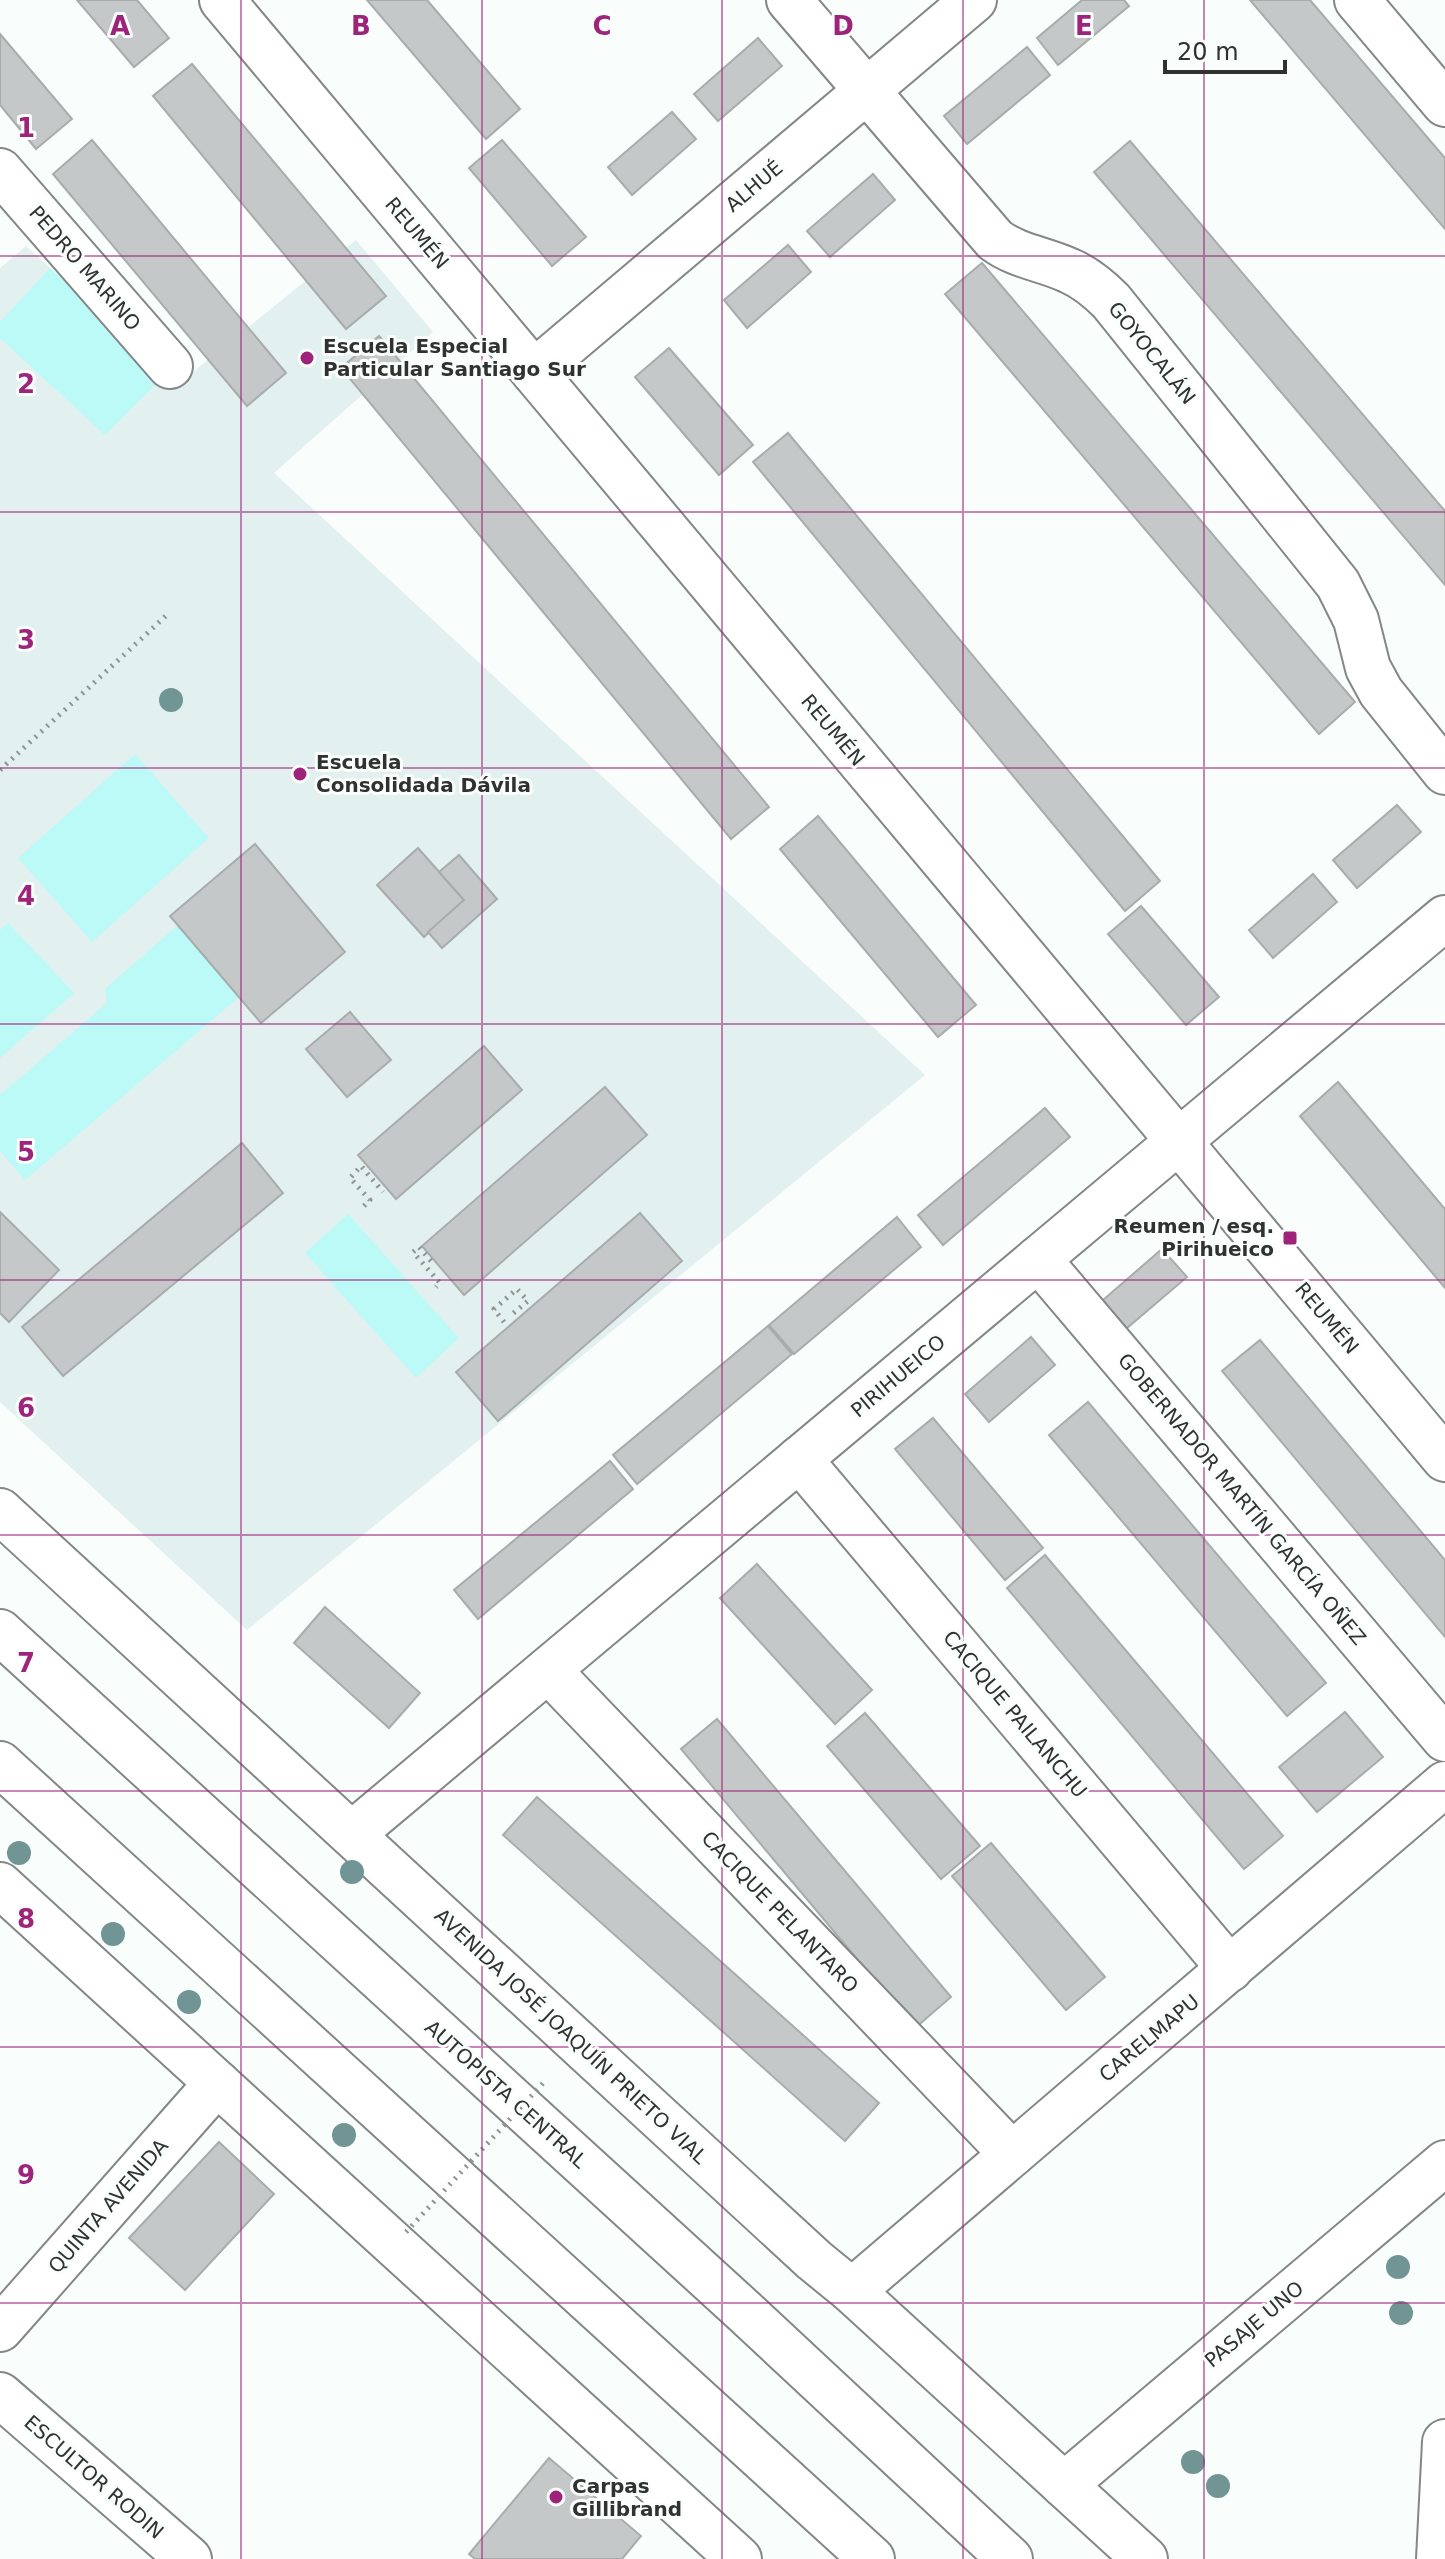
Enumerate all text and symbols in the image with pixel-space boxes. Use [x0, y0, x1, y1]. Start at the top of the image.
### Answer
text: A [110, 11, 130, 41]
text: B [351, 11, 371, 41]
text: C [592, 11, 612, 41]
text: D [832, 11, 854, 41]
text: E [1075, 11, 1093, 41]
scale bar [1165, 24, 1285, 74]
text: 20 m [1177, 38, 1239, 66]
text: 1 [17, 113, 35, 143]
street label: ALHUÉ [721, 155, 787, 217]
street label: REUMÉN [380, 192, 454, 274]
street label: PEDRO MARINO [24, 201, 146, 335]
street label: GOYOCALÁN [1103, 297, 1201, 409]
place label: Escuela Especial Particular Santiago Sur [323, 334, 586, 381]
marker: Escuela Especial Particular Santiago Sur [298, 349, 316, 367]
text: 2 [17, 369, 35, 399]
text: 3 [17, 625, 35, 655]
street label: REUMÉN [796, 689, 870, 771]
place label: Escuela Consolidada Dávila [316, 750, 531, 797]
marker: Escuela Consolidada Dávila [291, 765, 309, 783]
text: 4 [17, 881, 35, 911]
text: 5 [17, 1137, 35, 1167]
place label: Reumen / esq. Pirihueico [1114, 1214, 1274, 1261]
marker: Reumen / esq. Pirihueico [1281, 1229, 1299, 1247]
street label: REUMÉN [1290, 1277, 1364, 1359]
street label: PIRIHUEICO [846, 1330, 950, 1422]
street label: GOBERNADOR MARTÍN GARCÍA OÑEZ [1113, 1348, 1371, 1650]
text: 6 [17, 1393, 35, 1423]
street label: CACIQUE PAILANCHU [938, 1626, 1092, 1802]
text: 7 [17, 1648, 35, 1678]
street label: CACIQUE PELANTARO [697, 1826, 863, 1998]
street label: AVENIDA JOSÉ JOAQUÍN PRIETO VIAL [430, 1903, 713, 2169]
text: 8 [17, 1904, 35, 1934]
street label: CARELMAPU [1094, 1989, 1204, 2087]
street label: AUTOPISTA CENTRAL [420, 2015, 592, 2174]
street label: QUINTA AVENIDA [43, 2134, 173, 2278]
text: 9 [17, 2160, 35, 2190]
street label: PASAJE UNO [1200, 2276, 1308, 2372]
street label: ESCULTOR RODIN [20, 2410, 168, 2544]
place label: Carpas Gillibrand [572, 2474, 682, 2521]
marker: Carpas Gillibrand [547, 2488, 565, 2506]

